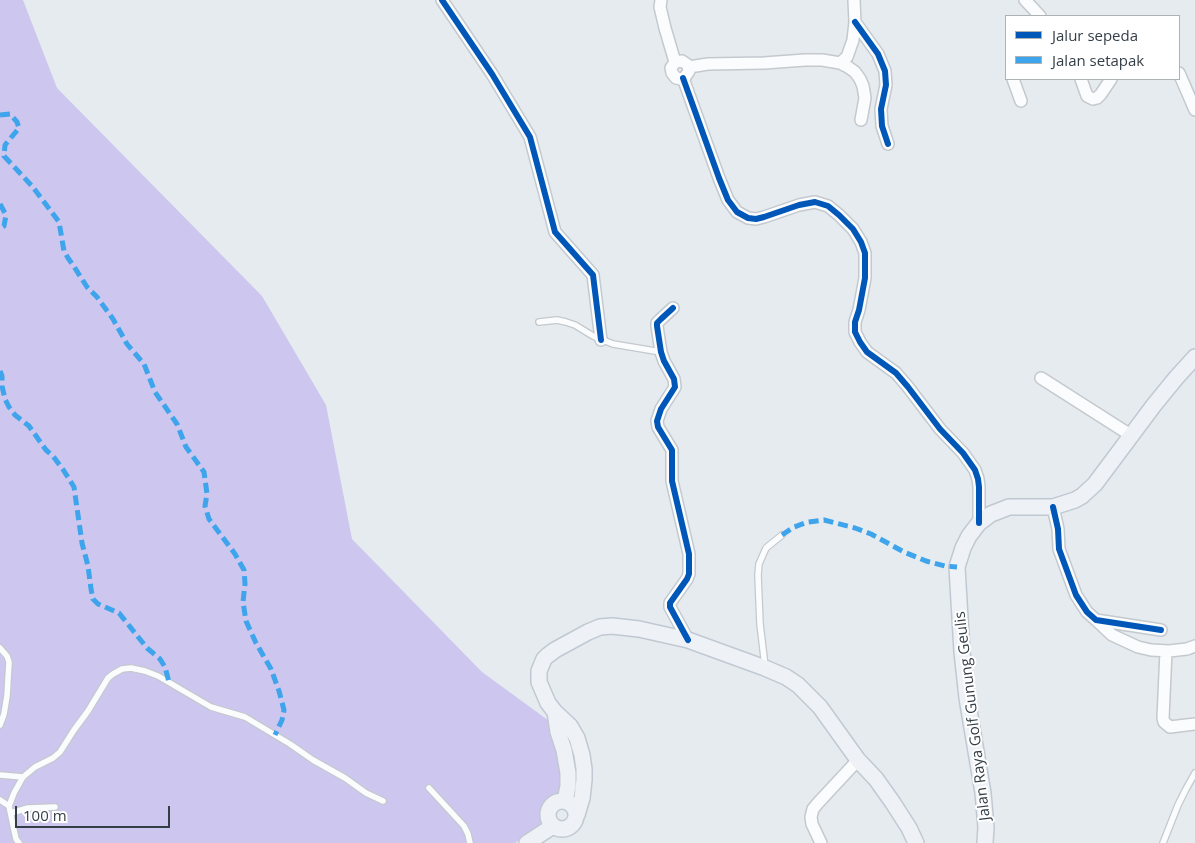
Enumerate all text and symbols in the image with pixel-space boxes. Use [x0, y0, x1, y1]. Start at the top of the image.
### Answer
legend [1005, 15, 1180, 80]
text: Jalur sepeda [1052, 25, 1138, 45]
text: Jalan setapak [1052, 50, 1144, 70]
street label: Jalan Raya Golf Gunung Geulis [951, 610, 995, 822]
scale bar [18, 796, 172, 828]
text: 100 m [23, 805, 67, 825]

